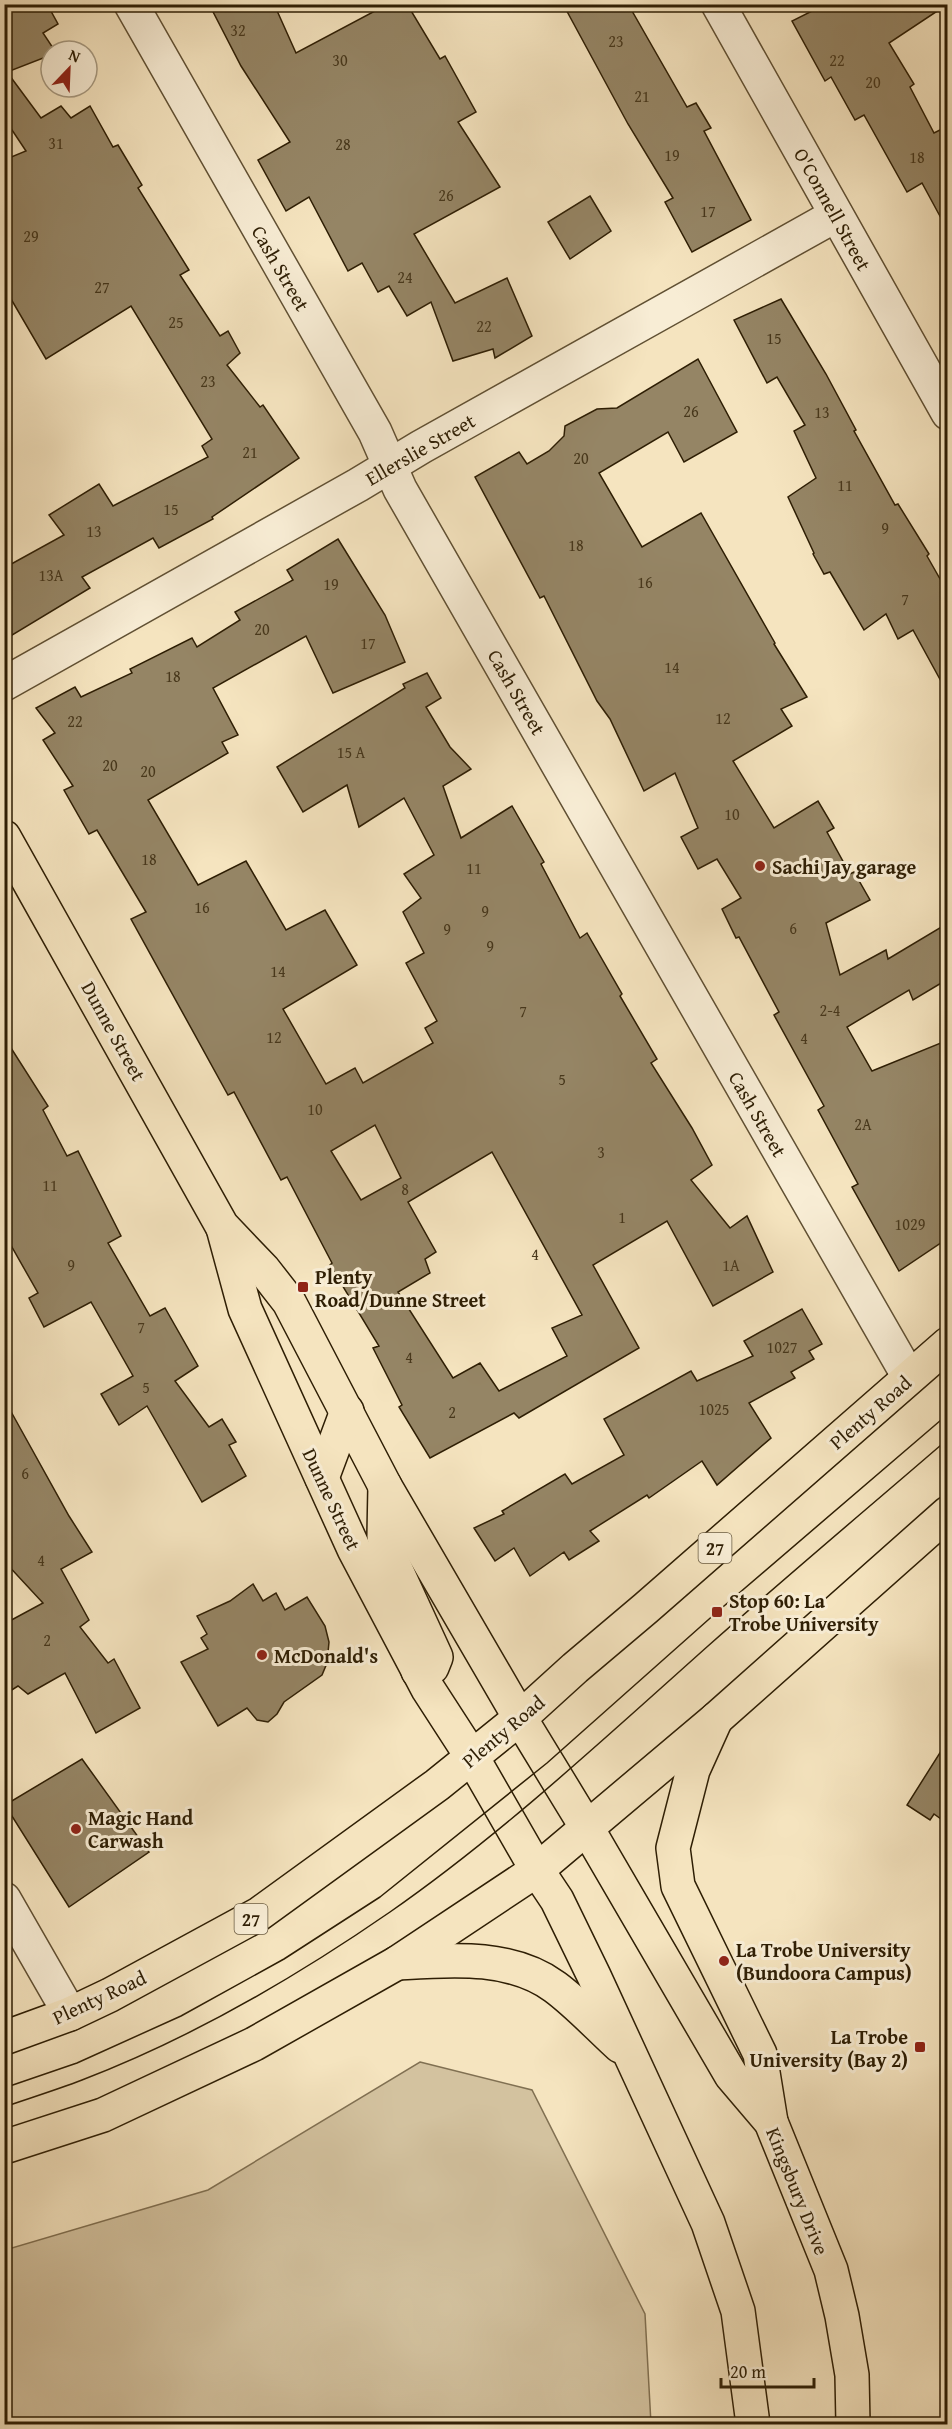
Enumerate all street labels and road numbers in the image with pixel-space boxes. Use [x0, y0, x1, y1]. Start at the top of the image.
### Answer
street label: O'Connell Street [787, 142, 879, 276]
street label: Cash Street [245, 220, 317, 316]
street label: Ellerslie Street [360, 406, 480, 492]
street label: Cash Street [481, 644, 553, 740]
street label: Dunne Street [75, 976, 153, 1086]
street label: Cash Street [722, 1066, 794, 1162]
street label: Plenty Road [823, 1368, 918, 1456]
street label: Dunne Street [296, 1443, 368, 1555]
road number: 27 [698, 1533, 732, 1563]
street label: Plenty Road [455, 1687, 551, 1774]
road number: 27 [234, 1904, 268, 1934]
street label: Plenty Road [47, 1963, 151, 2031]
street label: Kingsbury Drive [759, 2123, 837, 2259]

